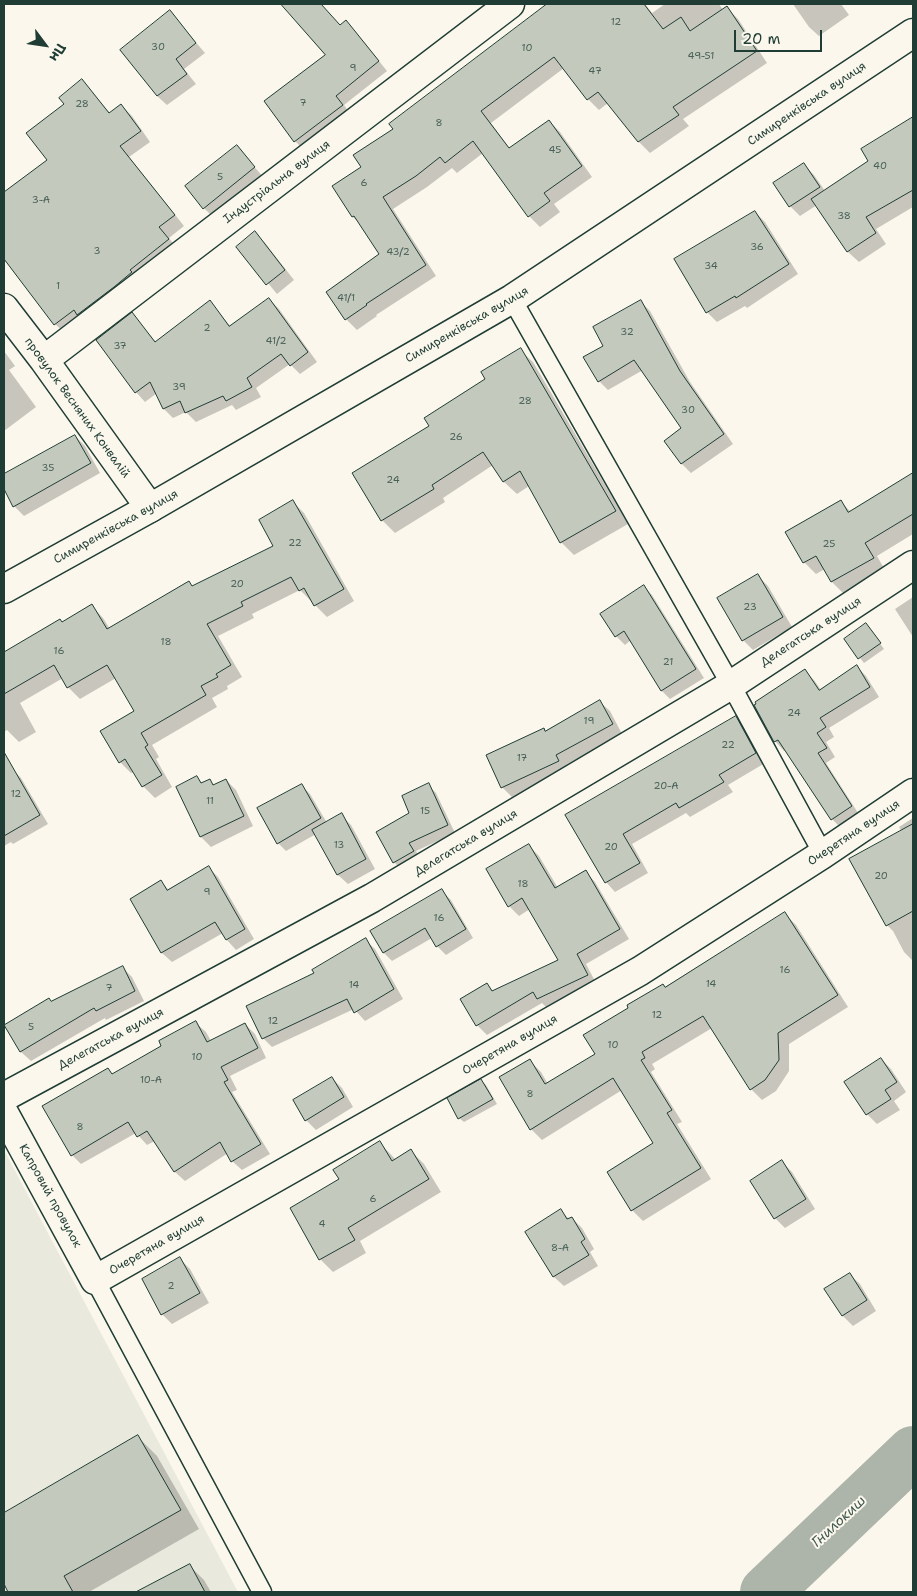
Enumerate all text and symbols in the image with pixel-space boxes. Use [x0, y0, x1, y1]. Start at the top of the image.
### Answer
house number: 12 [611, 16, 621, 28]
north arrow [20, 20, 70, 70]
scale bar [737, 20, 824, 52]
text: 20 m [742, 29, 781, 49]
text: Пн [45, 40, 70, 65]
house number: 30 [151, 41, 165, 53]
house number: 10 [522, 42, 532, 54]
house number: 49-51 [688, 50, 714, 62]
street label: Симиренківська вулиця [745, 59, 869, 149]
house number: 9 [350, 62, 356, 74]
house number: 47 [588, 65, 602, 77]
house number: 7 [300, 97, 306, 109]
house number: 28 [75, 98, 89, 110]
house number: 8 [436, 117, 442, 129]
street label: Індустріальна вулиця [221, 137, 333, 227]
house number: 45 [549, 144, 561, 156]
house number: 40 [873, 160, 887, 172]
house number: 5 [217, 171, 223, 183]
house number: 6 [361, 177, 367, 189]
house number: 3-А [32, 194, 50, 206]
house number: 38 [837, 210, 851, 222]
house number: 36 [750, 241, 764, 253]
house number: 3 [94, 245, 100, 257]
house number: 43/2 [386, 246, 410, 258]
house number: 34 [704, 260, 718, 272]
house number: 1 [56, 280, 60, 292]
street label: Симиренківська вулиця [403, 284, 531, 366]
house number: 41/1 [337, 292, 355, 304]
house number: 2 [204, 322, 210, 334]
house number: 32 [620, 326, 634, 338]
street label: провулок Весняних Конвалій [21, 335, 133, 481]
house number: 41/2 [266, 335, 286, 347]
house number: 37 [113, 340, 127, 352]
house number: 39 [172, 381, 186, 393]
house number: 28 [518, 395, 532, 407]
house number: 30 [681, 404, 695, 416]
house number: 26 [449, 431, 463, 443]
house number: 35 [42, 462, 54, 474]
house number: 24 [386, 474, 400, 486]
street label: Симиренківська вулиця [51, 487, 181, 567]
house number: 22 [288, 537, 302, 549]
house number: 25 [823, 538, 835, 550]
house number: 20 [230, 578, 244, 590]
street label: Делегатська вулиця [758, 594, 864, 670]
house number: 23 [743, 601, 757, 613]
house number: 18 [160, 636, 172, 648]
house number: 16 [54, 645, 64, 657]
house number: 21 [663, 656, 673, 668]
house number: 24 [787, 707, 801, 719]
house number: 19 [584, 715, 594, 727]
house number: 22 [721, 739, 735, 751]
house number: 17 [517, 752, 527, 764]
house number: 20-А [654, 780, 678, 792]
house number: 12 [11, 788, 21, 800]
house number: 11 [206, 795, 214, 807]
street label: Очеретяна вулиця [805, 797, 903, 869]
house number: 15 [420, 805, 430, 817]
street label: Делегатська вулиця [412, 807, 520, 879]
house number: 13 [334, 839, 344, 851]
house number: 20 [604, 841, 618, 853]
house number: 20 [874, 870, 888, 882]
house number: 18 [517, 878, 529, 890]
house number: 9 [204, 886, 210, 898]
house number: 16 [434, 912, 444, 924]
house number: 16 [780, 964, 790, 976]
house number: 14 [706, 978, 716, 990]
house number: 14 [349, 979, 359, 991]
house number: 7 [106, 982, 112, 994]
street label: Делегатська вулиця [56, 1005, 166, 1073]
house number: 12 [652, 1009, 662, 1021]
street label: Очеретяна вулиця [460, 1012, 560, 1078]
house number: 12 [268, 1015, 278, 1027]
house number: 5 [28, 1021, 34, 1033]
house number: 10 [608, 1039, 618, 1051]
house number: 10 [192, 1051, 202, 1063]
house number: 10-А [140, 1074, 162, 1086]
house number: 8 [527, 1088, 533, 1100]
house number: 8 [77, 1121, 83, 1133]
street label: Капровий провулок [16, 1142, 84, 1250]
house number: 6 [370, 1193, 376, 1205]
street label: Очеретяна вулиця [107, 1212, 207, 1278]
house number: 4 [319, 1218, 325, 1230]
house number: 8-А [551, 1242, 569, 1254]
house number: 2 [168, 1280, 174, 1292]
water label: Гнилокиш [808, 1493, 870, 1551]

